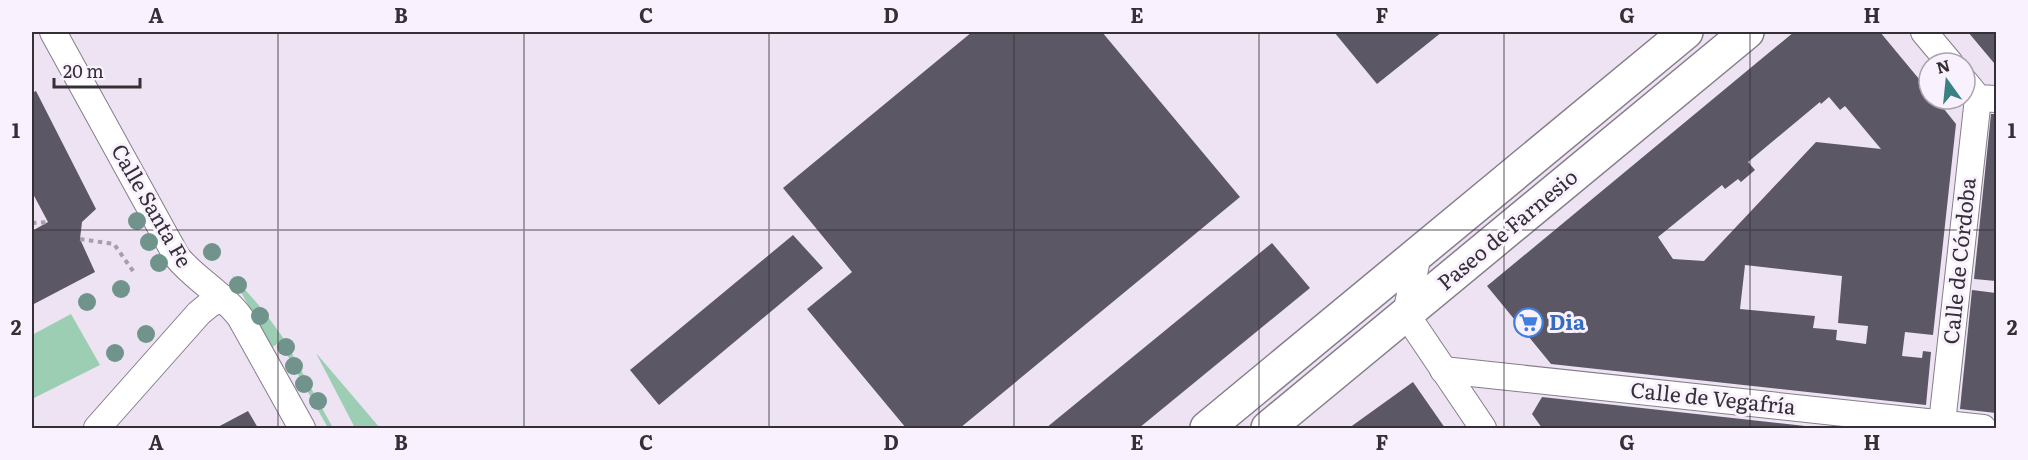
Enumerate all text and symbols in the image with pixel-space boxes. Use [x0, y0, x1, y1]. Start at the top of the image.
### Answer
text: A [148, 0, 164, 29]
text: B [394, 0, 408, 29]
text: C [639, 0, 653, 29]
text: D [883, 0, 899, 29]
text: E [1130, 0, 1144, 29]
text: F [1376, 0, 1389, 29]
text: G [1619, 0, 1635, 29]
text: H [1864, 0, 1880, 29]
scale bar [54, 51, 140, 89]
north arrow [1917, 51, 1977, 111]
text: N [1933, 52, 1952, 79]
text: 20 m [63, 57, 104, 84]
text: 1 [12, 114, 20, 144]
text: 1 [2008, 114, 2016, 144]
street label: Calle Santa Fe [105, 137, 201, 272]
street label: Paseo de Farnesio [1430, 160, 1583, 296]
street label: Calle de Córdoba [1933, 175, 1982, 346]
place label: Dia [1549, 305, 1586, 336]
supermarket icon: Dia [1512, 307, 1544, 339]
text: 2 [11, 311, 22, 341]
text: 2 [2007, 311, 2018, 341]
street label: Calle de Vegafría [1629, 372, 1798, 421]
text: A [148, 426, 164, 456]
text: B [394, 426, 408, 456]
text: C [639, 426, 653, 456]
text: D [883, 426, 899, 456]
text: E [1130, 426, 1144, 456]
text: F [1376, 426, 1389, 456]
text: G [1619, 426, 1635, 456]
text: H [1864, 426, 1880, 456]

